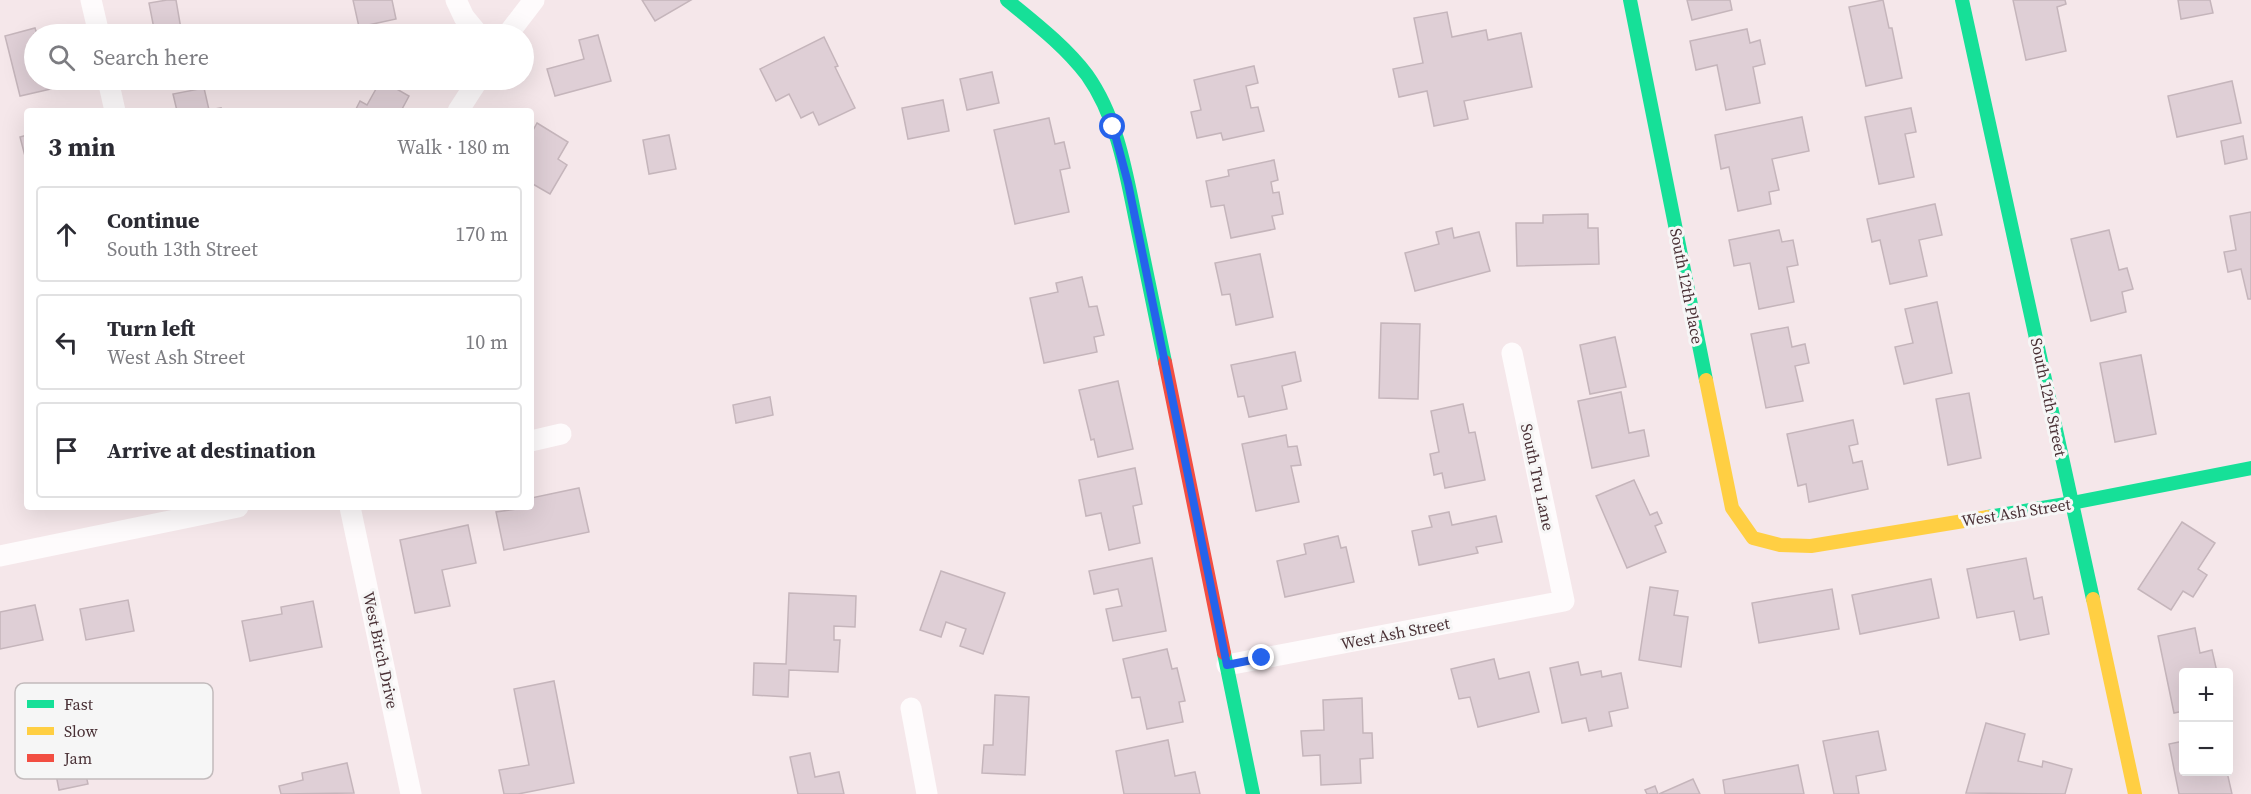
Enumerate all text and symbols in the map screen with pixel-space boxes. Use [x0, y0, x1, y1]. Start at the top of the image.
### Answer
search box [24, 24, 534, 90]
icon: search [45, 41, 78, 74]
text: Search here [93, 42, 209, 72]
route start [1099, 113, 1125, 139]
text: 3 min [48, 129, 115, 165]
text: Walk · 180 m [397, 133, 510, 161]
text: Continue [107, 205, 200, 235]
icon: ahead [50, 218, 83, 251]
text: 170 m [455, 220, 508, 248]
street label: South 12th Place [1665, 226, 1709, 346]
text: South 13th Street [107, 235, 258, 263]
text: Turn left [107, 313, 195, 343]
icon: left [50, 326, 83, 359]
text: 10 m [465, 328, 508, 356]
street label: South 12th Street [2026, 336, 2072, 459]
text: West Ash Street [107, 343, 245, 371]
street label: South Tru Lane [1516, 421, 1560, 533]
icon: arrive [50, 434, 83, 467]
text: Arrive at destination [107, 435, 316, 465]
street label: West Ash Street [1960, 492, 2073, 532]
street label: West Birch Drive [358, 589, 404, 711]
street label: West Ash Street [1339, 612, 1452, 654]
route end [1248, 644, 1274, 670]
map controls [2179, 668, 2233, 776]
button: + [2179, 668, 2233, 722]
legend [15, 683, 213, 779]
text: Fast [64, 693, 94, 715]
text: Slow [64, 720, 99, 742]
button: − [2179, 722, 2233, 776]
text: Jam [63, 747, 92, 769]

